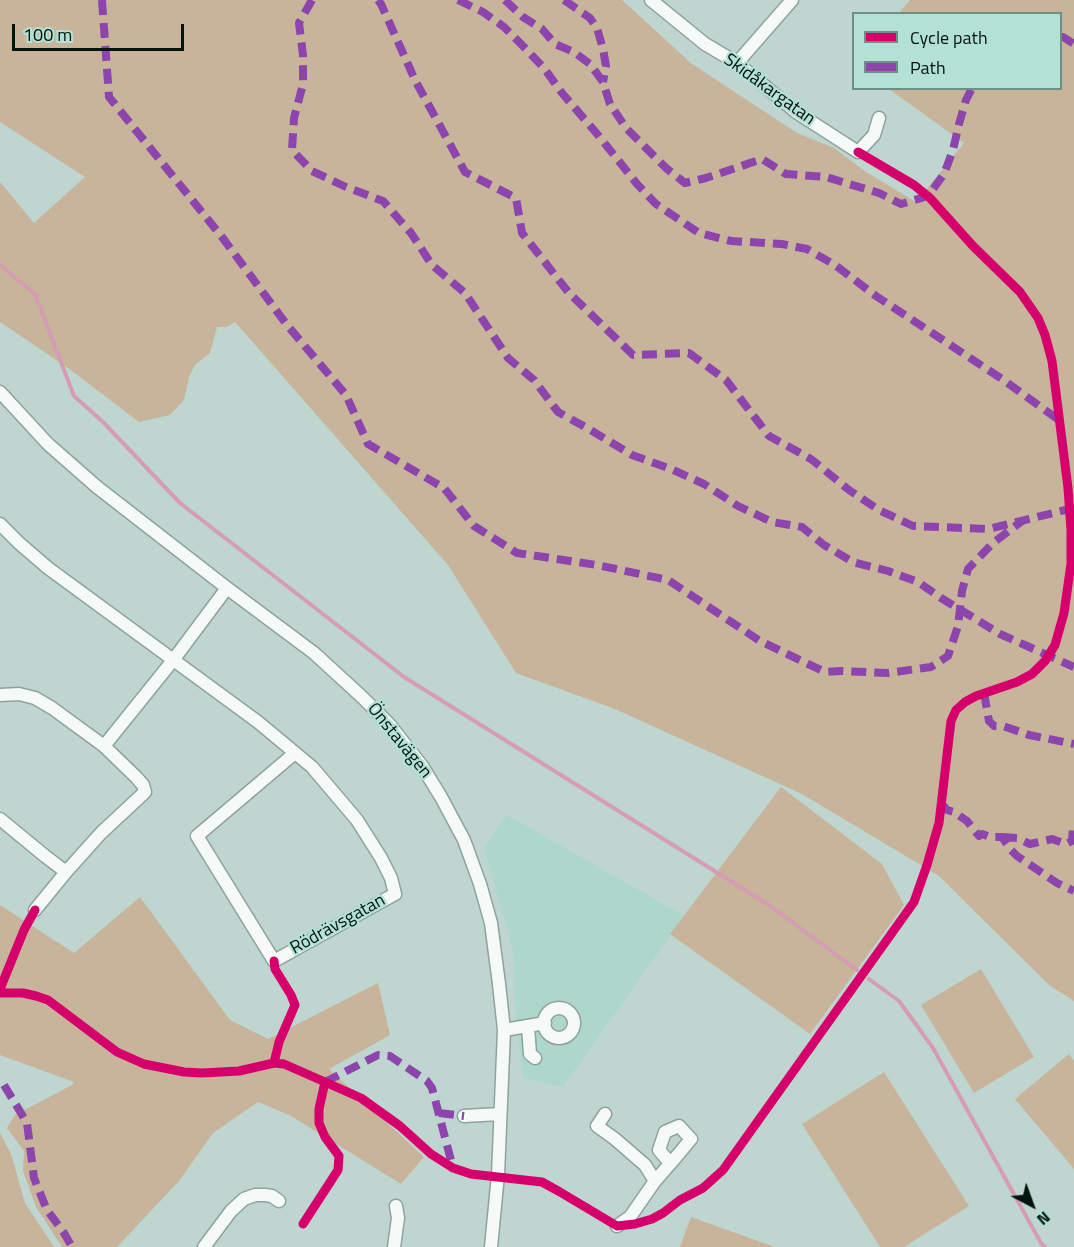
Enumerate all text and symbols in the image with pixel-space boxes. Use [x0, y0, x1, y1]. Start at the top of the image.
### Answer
scale bar [15, 12, 188, 50]
legend [852, 12, 1062, 90]
text: 100 m [23, 21, 72, 48]
text: Cycle path [910, 24, 988, 51]
street label: Skidåkargatan [719, 50, 819, 130]
text: Path [910, 54, 946, 81]
street label: Önstavägen [362, 699, 436, 783]
street label: Rödrävsgatan [287, 890, 389, 960]
north arrow [1002, 1175, 1062, 1235]
text: N [1032, 1206, 1056, 1231]

